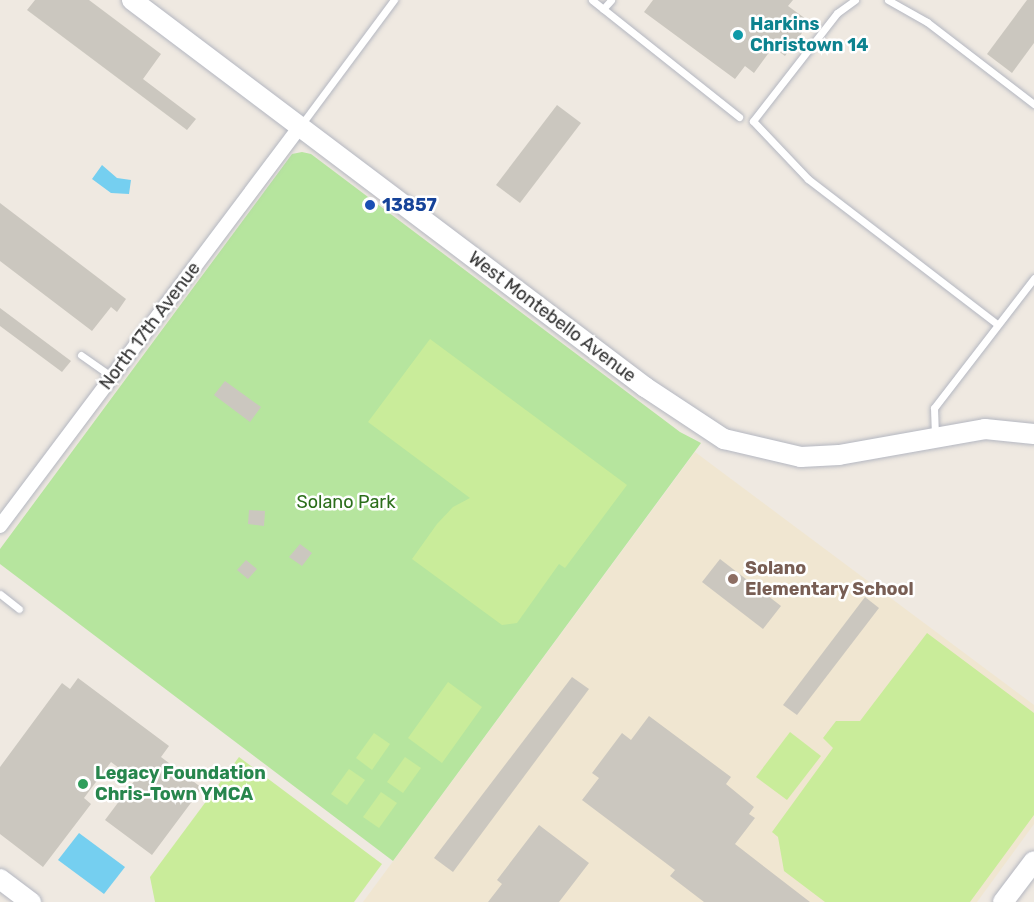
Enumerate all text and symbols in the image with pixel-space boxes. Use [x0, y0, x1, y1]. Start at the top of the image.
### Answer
place label: Harkins Christown 14 [750, 14, 868, 57]
marker: Harkins Christown 14 [731, 28, 745, 42]
place label: 13857 [382, 194, 437, 216]
marker: 13857 [363, 198, 377, 212]
street label: West Montebello Avenue [464, 247, 640, 387]
street label: North 17th Avenue [95, 258, 205, 394]
park label: Solano Park [297, 491, 395, 513]
place label: Solano Elementary School [745, 558, 914, 600]
marker: Solano Elementary School [726, 572, 740, 586]
place label: Legacy Foundation Chris-Town YMCA [95, 763, 266, 806]
marker: Legacy Foundation Chris-Town YMCA [76, 777, 90, 791]

